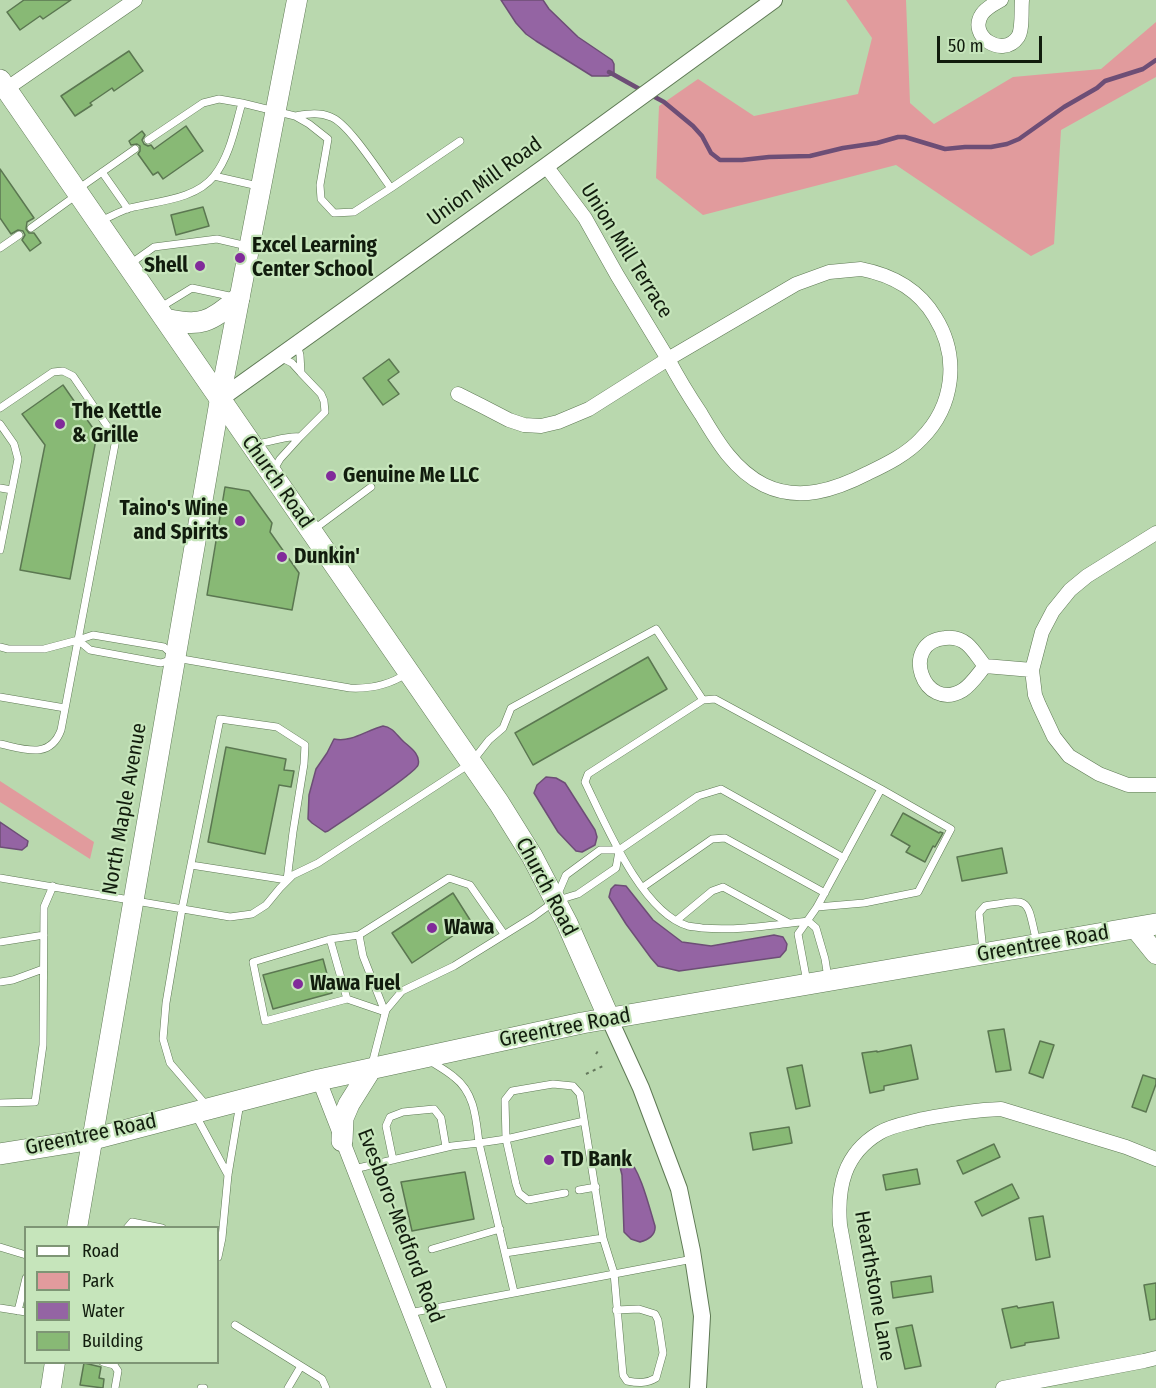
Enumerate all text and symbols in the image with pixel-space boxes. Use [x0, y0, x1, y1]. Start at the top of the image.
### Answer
scale bar [940, 24, 1045, 62]
text: 50 m [948, 35, 984, 57]
street label: Union Mill Road [423, 132, 547, 232]
street label: Union Mill Terrace [574, 179, 678, 323]
place label: Excel Learning Center School [252, 233, 377, 283]
marker: Excel Learning Center School [233, 251, 247, 265]
place label: Shell [144, 253, 188, 279]
marker: Shell [193, 259, 207, 273]
place label: The Kettle & Grille [72, 399, 162, 449]
marker: The Kettle & Grille [53, 417, 67, 431]
street label: Church Road [236, 431, 318, 533]
place label: Genuine Me LLC [343, 463, 479, 489]
marker: Genuine Me LLC [324, 469, 338, 483]
place label: Taino's Wine and Spirits [120, 496, 228, 546]
marker: Taino's Wine and Spirits [233, 514, 247, 528]
place label: Dunkin' [294, 544, 360, 570]
marker: Dunkin' [275, 550, 289, 564]
street label: North Maple Avenue [97, 721, 153, 897]
street label: Church Road [510, 834, 582, 940]
place label: Wawa [444, 915, 494, 941]
street label: Greentree Road [975, 920, 1111, 968]
marker: Wawa [425, 921, 439, 935]
place label: Wawa Fuel [310, 971, 401, 997]
marker: Wawa Fuel [291, 977, 305, 991]
street label: Greentree Road [497, 1003, 633, 1053]
street label: Greentree Road [23, 1109, 159, 1161]
street label: Evesboro-Medford Road [351, 1125, 449, 1327]
place label: TD Bank [561, 1147, 632, 1173]
marker: TD Bank [542, 1153, 556, 1167]
street label: Hearthstone Lane [848, 1209, 900, 1363]
legend [24, 1226, 219, 1364]
text: Road [82, 1240, 119, 1262]
text: Park [82, 1270, 114, 1292]
text: Water [82, 1300, 125, 1322]
text: Building [82, 1330, 143, 1352]

